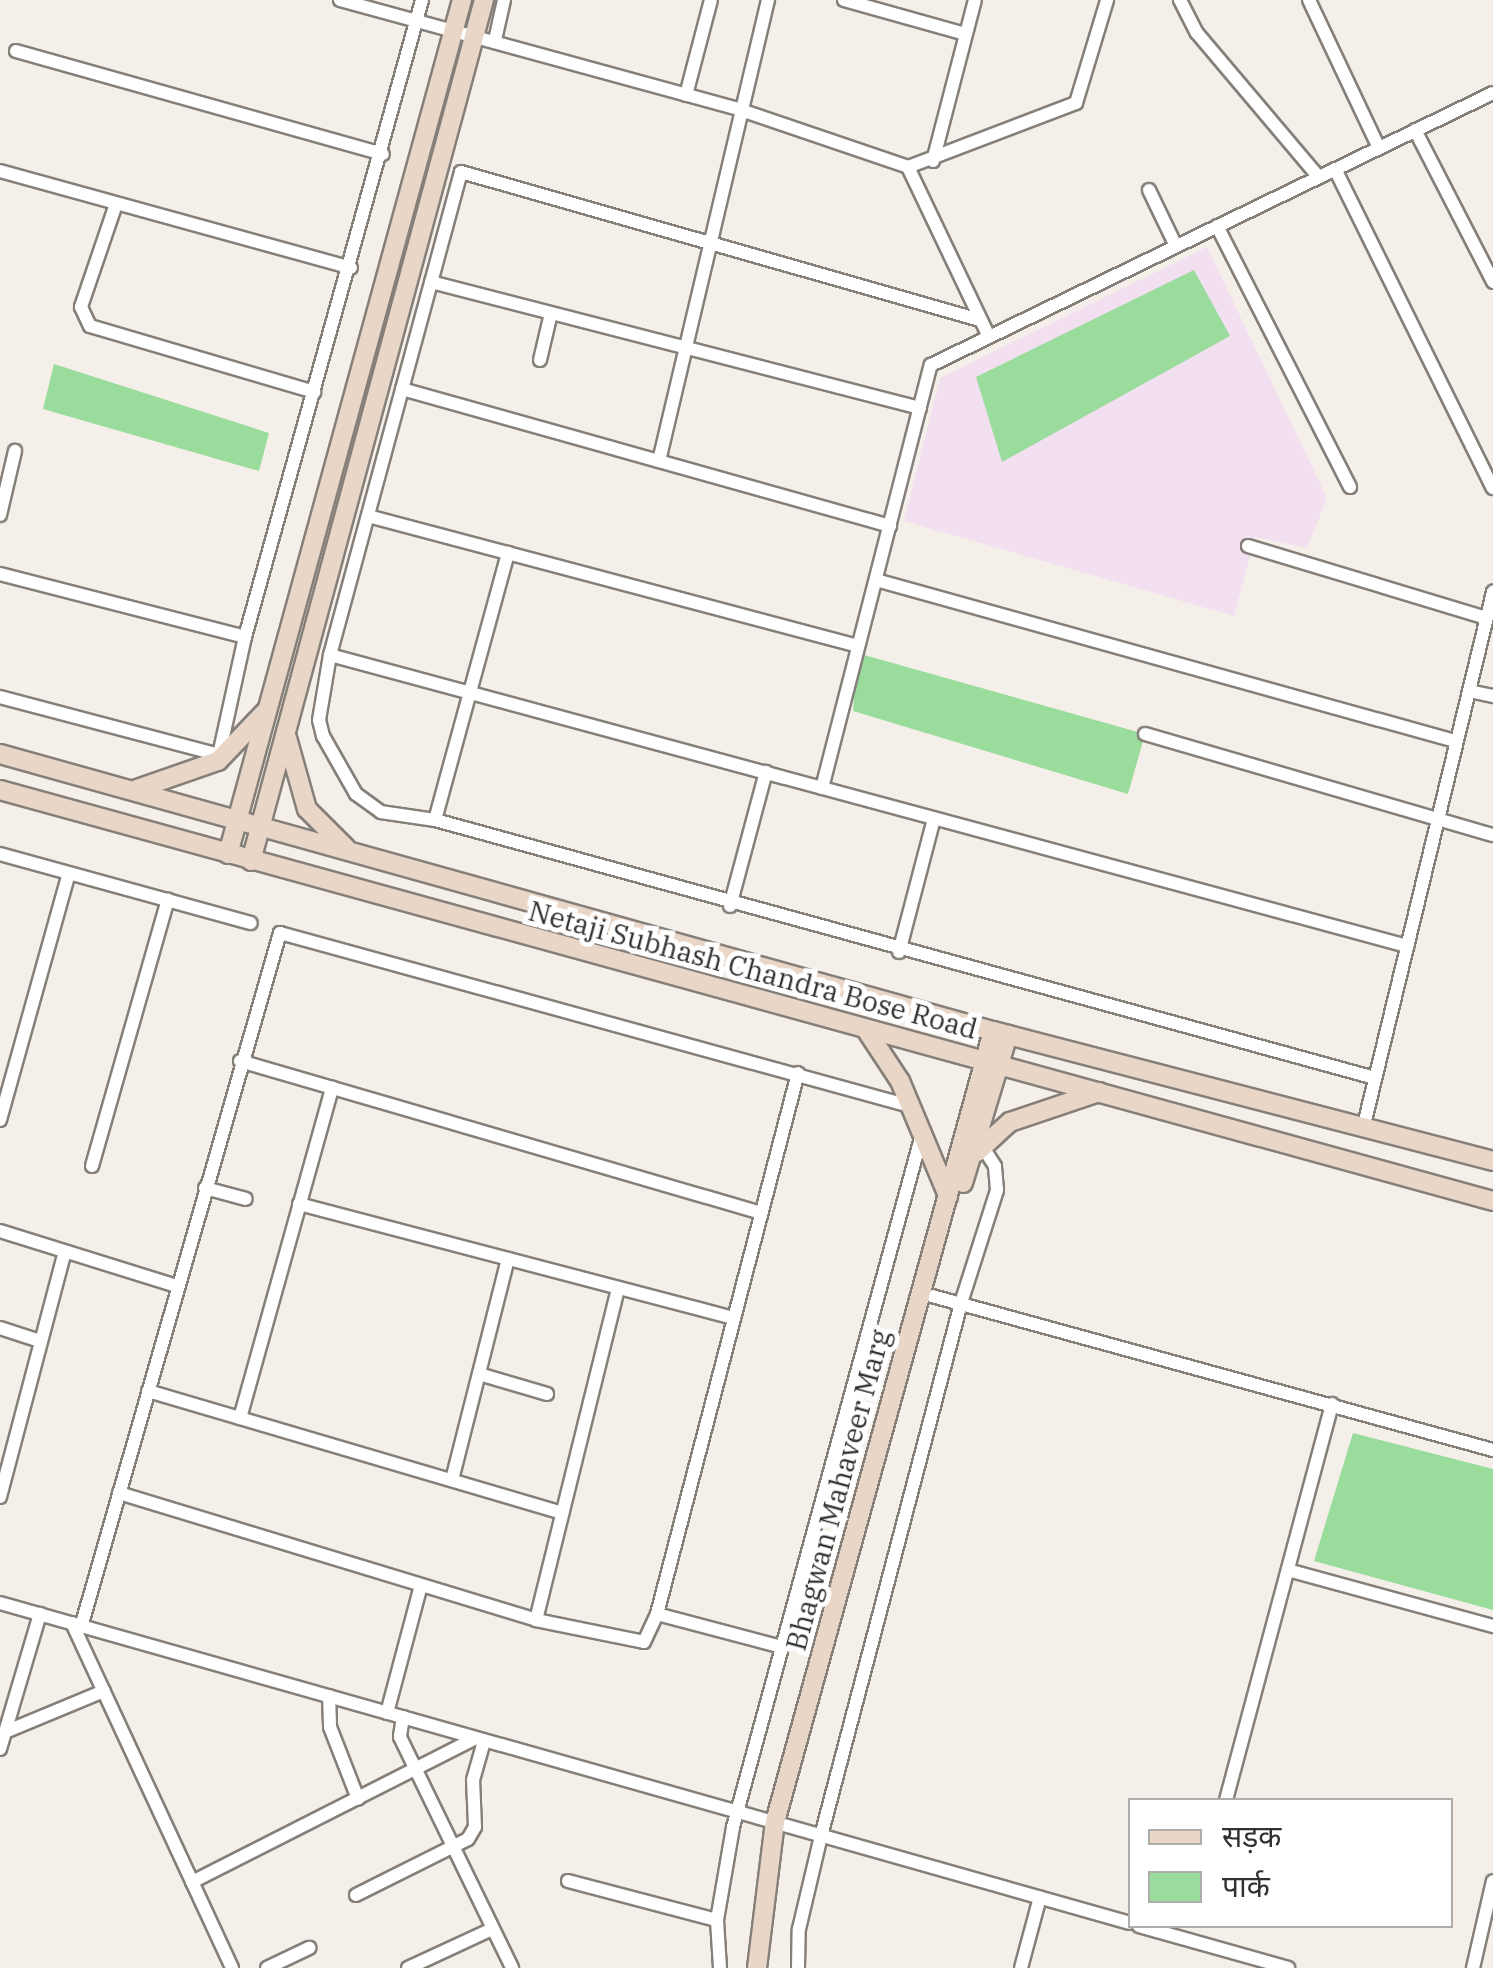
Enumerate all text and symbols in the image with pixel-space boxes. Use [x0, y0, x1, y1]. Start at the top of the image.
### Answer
street label: Netaji Subhash Chandra Bose Road [525, 894, 981, 1046]
street label: Bhagwan Mahaveer Marg [779, 1326, 897, 1654]
legend [1128, 1798, 1453, 1928]
text: सड़क [1222, 1816, 1281, 1855]
text: पार्क [1222, 1866, 1270, 1905]

